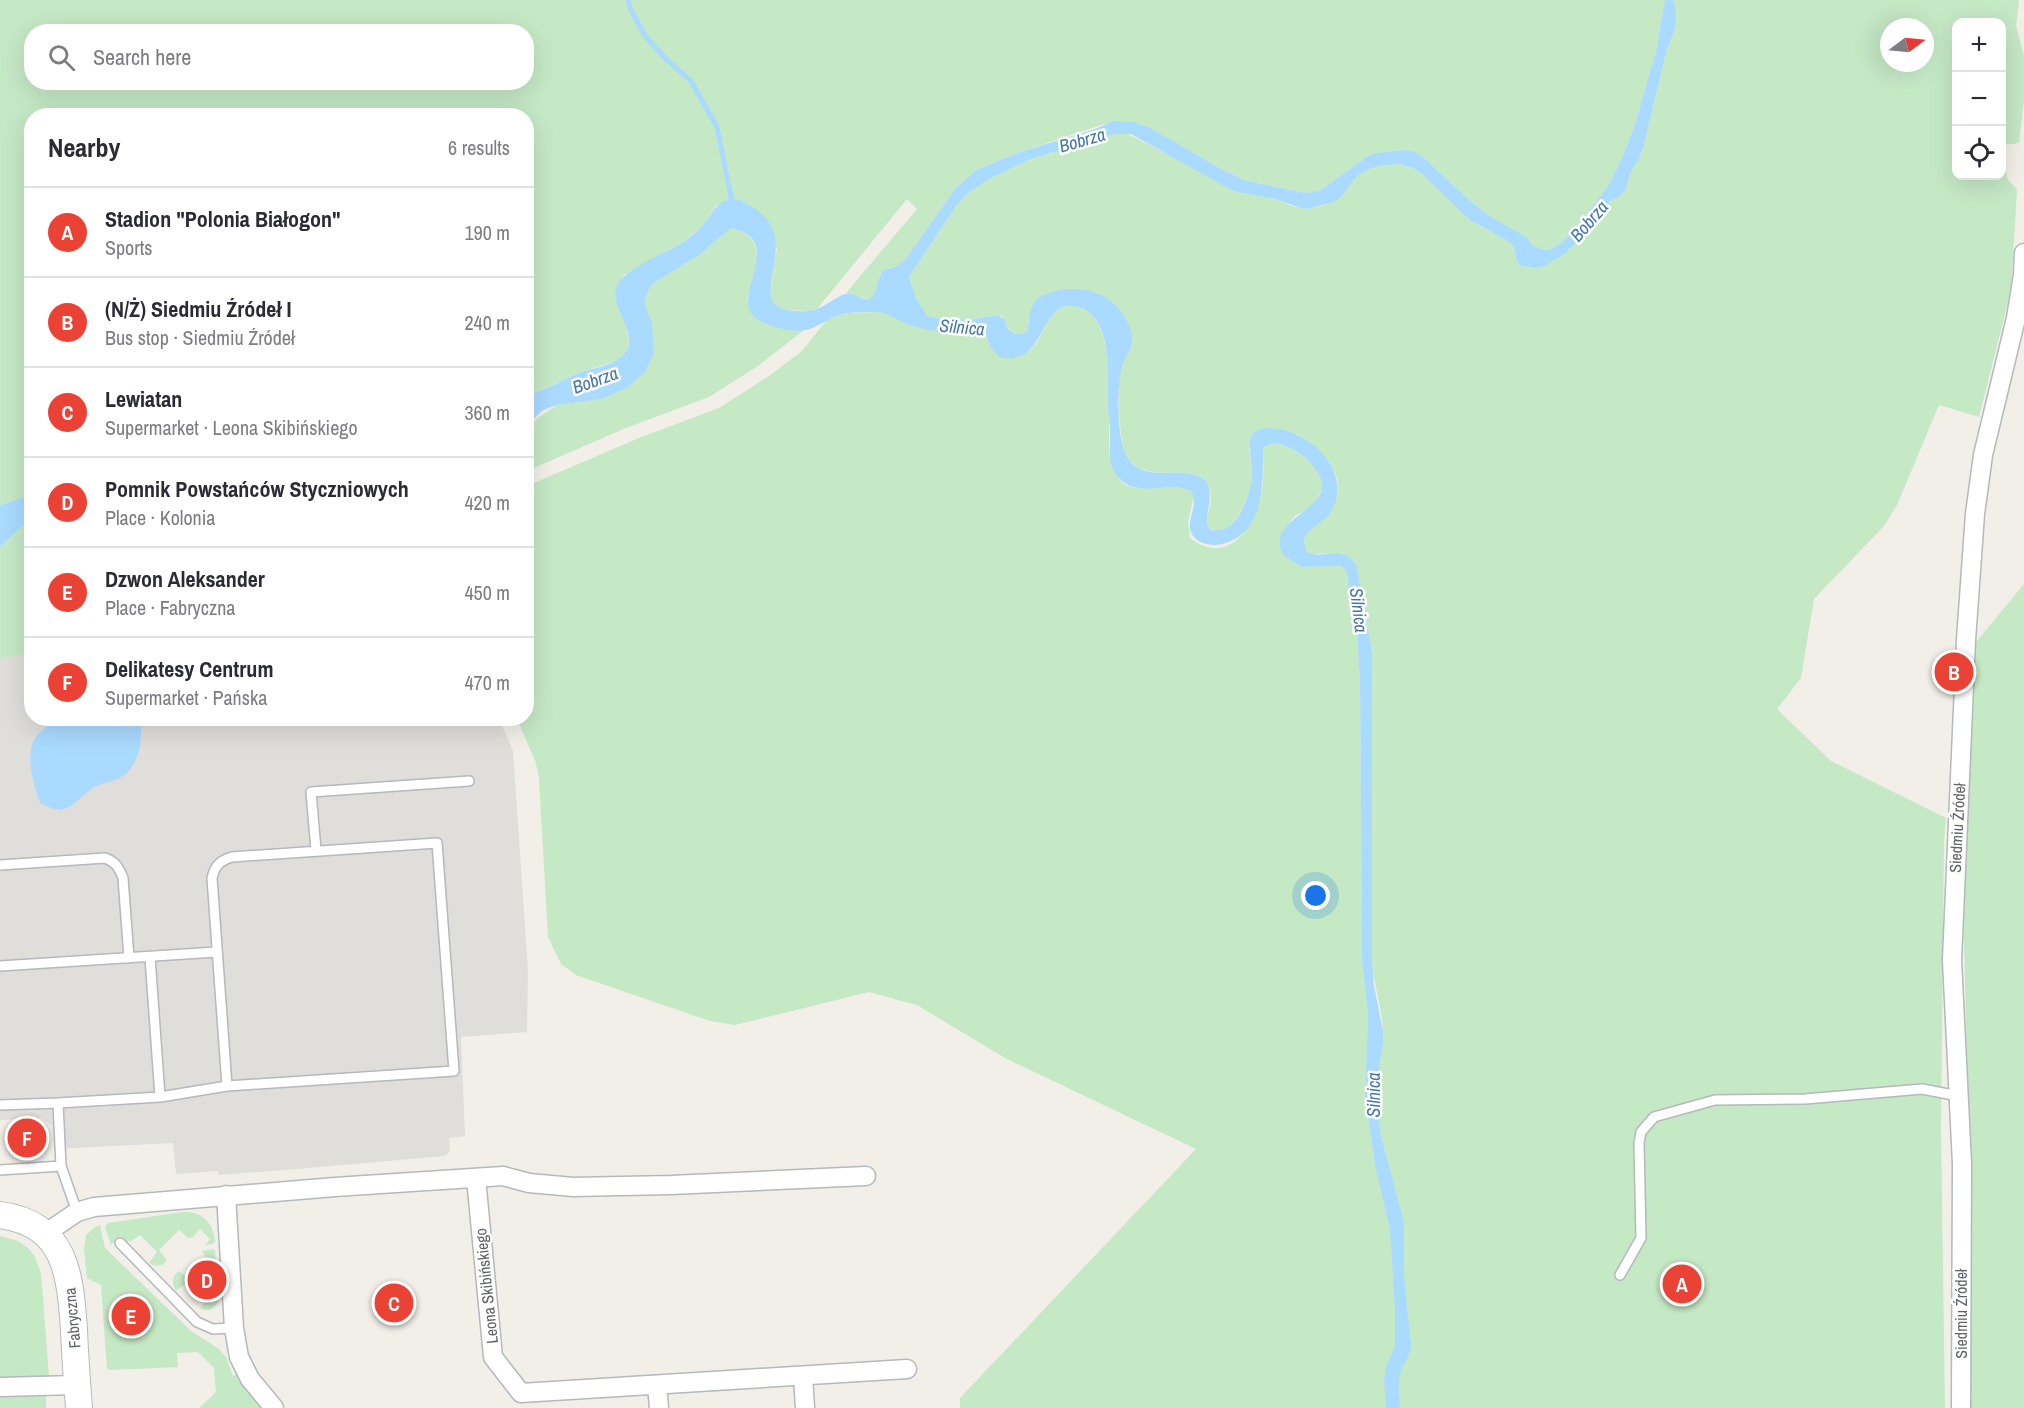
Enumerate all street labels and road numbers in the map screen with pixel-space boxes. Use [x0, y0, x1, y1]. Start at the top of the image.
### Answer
street label: Siedmiu Źródeł [1944, 782, 1970, 873]
street label: Leona Skibińskiego [469, 1227, 503, 1345]
street label: Siedmiu Źródeł [1950, 1268, 1972, 1359]
street label: Fabryczna [58, 1286, 86, 1349]

